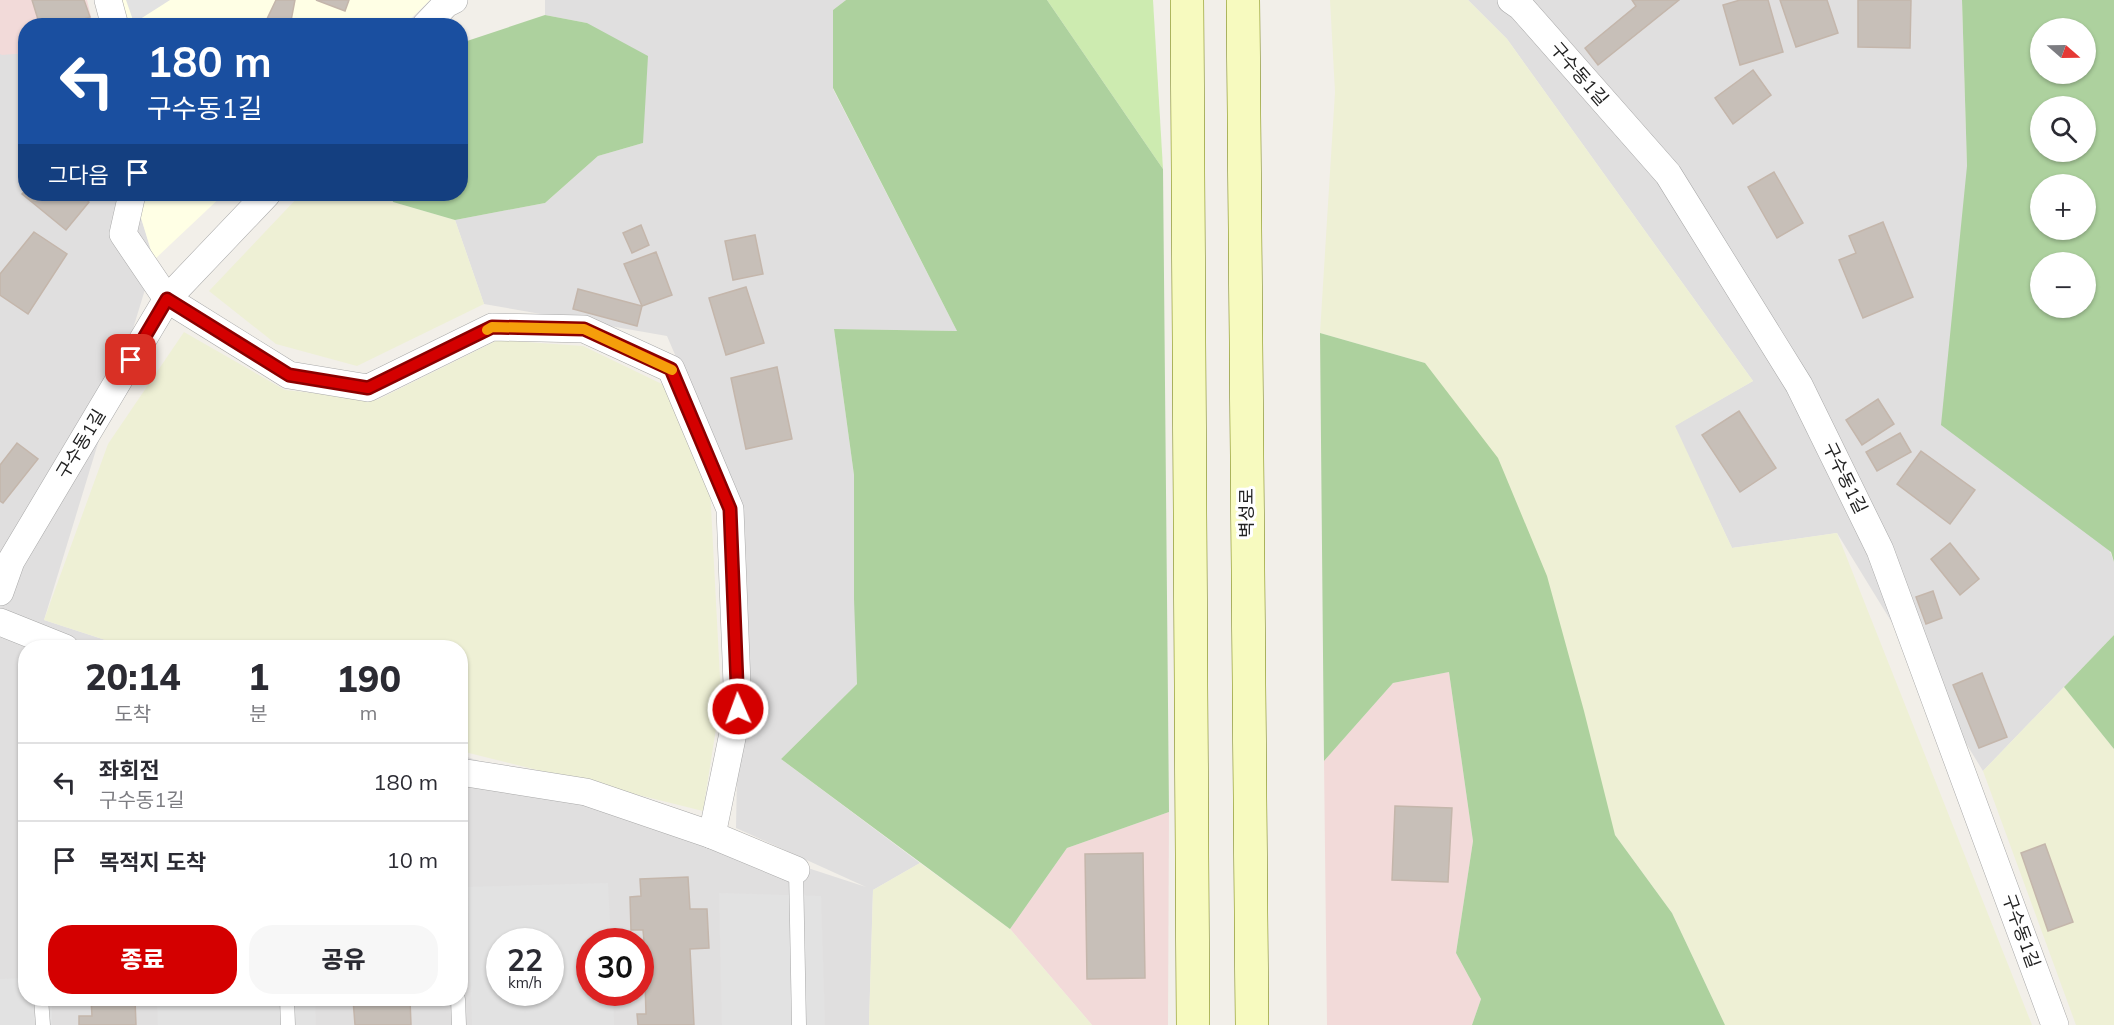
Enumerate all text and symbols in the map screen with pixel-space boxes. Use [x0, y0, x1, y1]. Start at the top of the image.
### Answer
north arrow [2030, 18, 2096, 84]
map controls [2030, 18, 2096, 318]
text: 180 m [147, 35, 272, 88]
street label: 구수동1길 [1545, 37, 1613, 110]
icon: left [48, 42, 126, 120]
text: 구수동1길 [147, 91, 263, 125]
button: search [2030, 96, 2096, 162]
icon: arrive [121, 156, 154, 189]
text: 그다음 [48, 161, 109, 189]
button: + [2030, 174, 2096, 240]
button: − [2030, 252, 2096, 318]
pin [105, 334, 156, 385]
icon: arrive [114, 343, 147, 376]
street label: 구수동1길 [51, 405, 110, 483]
street label: 구수동1길 [1818, 438, 1873, 517]
street label: 벽성로 [1235, 488, 1258, 538]
text: 20:14 [85, 654, 181, 699]
text: 1 [248, 654, 269, 699]
text: 190 [336, 656, 401, 701]
position arrow [706, 677, 770, 741]
text: m [360, 700, 377, 725]
text: 도착 [114, 701, 151, 726]
text: 분 [249, 701, 268, 726]
text: 좌회전 [99, 756, 160, 784]
icon: left [48, 766, 81, 799]
text: 180 m [373, 768, 438, 796]
text: 구수동1길 [99, 787, 185, 812]
icon: arrive [48, 844, 81, 877]
text: 10 m [387, 846, 438, 874]
text: 목적지 도착 [99, 848, 206, 876]
street label: 구수동1길 [1997, 891, 2045, 971]
button: 종료 [48, 925, 237, 994]
button: 공유 [249, 925, 438, 994]
speed limit sign: 30 [576, 928, 654, 1006]
text: 22 [507, 941, 543, 979]
text: km/h [508, 973, 542, 992]

